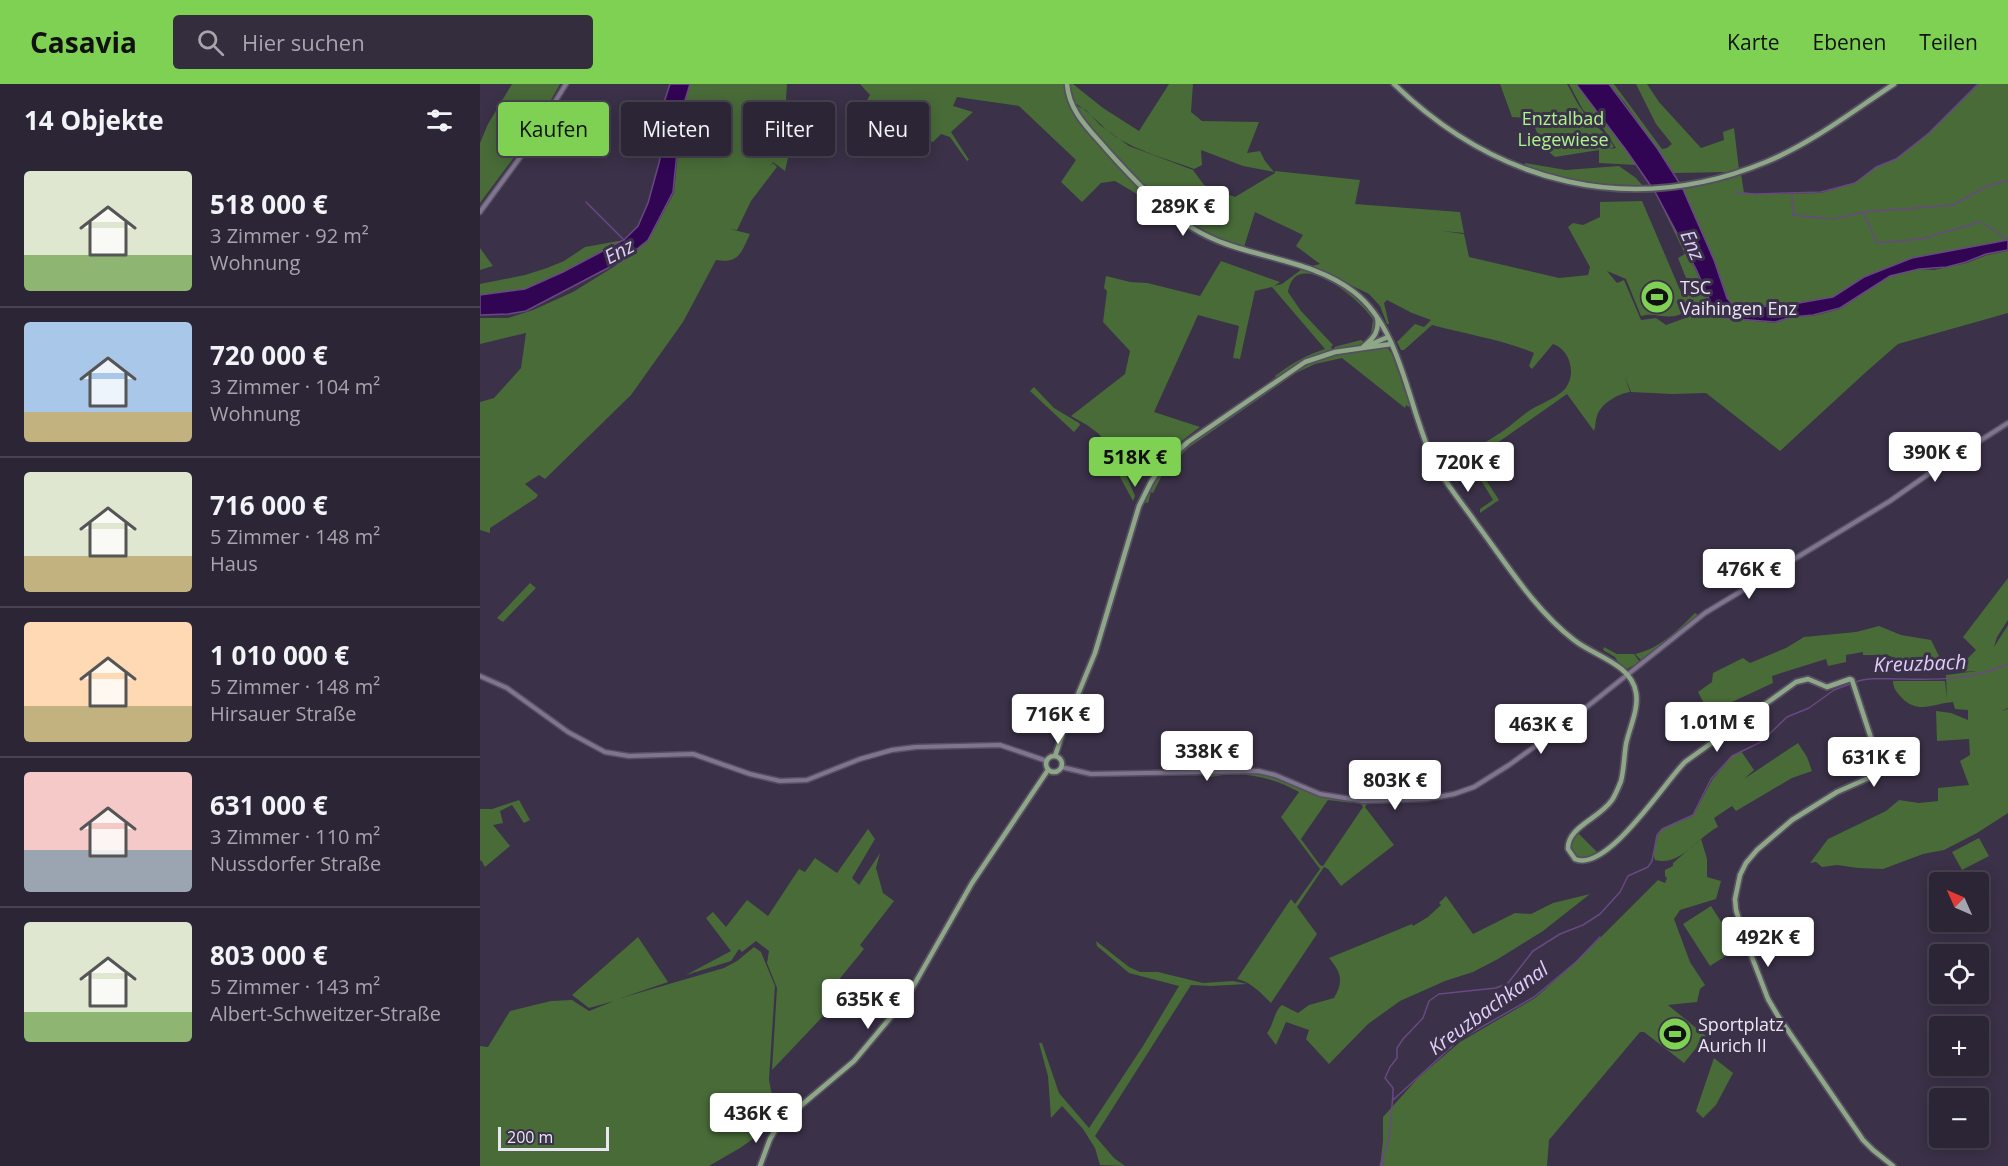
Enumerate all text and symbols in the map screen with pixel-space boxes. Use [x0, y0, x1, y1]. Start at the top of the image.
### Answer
search box [173, 15, 593, 69]
text: Casavia [30, 23, 137, 61]
icon: search [194, 26, 227, 59]
text: Hier suchen [242, 27, 365, 57]
text: Karte [1727, 28, 1780, 56]
text: Ebenen [1813, 28, 1886, 56]
text: Teilen [1919, 28, 1978, 56]
text: 14 Objekte [24, 102, 164, 138]
chip: Kaufen [498, 102, 609, 156]
chip: Mieten [621, 102, 731, 156]
chip: Filter [743, 102, 835, 156]
chip: Neu [847, 102, 929, 156]
icon: filters [423, 104, 456, 137]
park label: Enztalbad Liegewiese [1517, 106, 1609, 151]
text: 518 000 € [210, 186, 328, 222]
pin: 289K € [1134, 186, 1232, 237]
text: 289K € [1151, 192, 1215, 219]
icon: home [72, 195, 144, 267]
text: 3 Zimmer · 92 m² [210, 222, 369, 249]
water label: Enz [1674, 225, 1712, 265]
water label: Enz [599, 232, 639, 270]
text: Wohnung [210, 249, 300, 276]
place label: TSC Vaihingen Enz [1680, 275, 1797, 320]
sports icon: TSC Vaihingen Enz [1639, 279, 1675, 315]
text: 720 000 € [210, 337, 328, 373]
icon: home [72, 346, 144, 418]
text: 3 Zimmer · 104 m² [210, 373, 380, 400]
text: Wohnung [210, 400, 300, 427]
pin: 390K € [1886, 432, 1984, 483]
pin: 518K € [1086, 437, 1184, 488]
text: 390K € [1903, 438, 1967, 465]
pin: 720K € [1419, 442, 1517, 493]
text: 518K € [1103, 443, 1167, 470]
text: 720K € [1436, 448, 1500, 475]
text: 716 000 € [210, 487, 328, 523]
icon: home [72, 496, 144, 568]
text: 5 Zimmer · 148 m² [210, 523, 380, 550]
pin: 476K € [1700, 549, 1798, 600]
text: Haus [210, 550, 258, 577]
text: 476K € [1717, 555, 1781, 582]
text: 1 010 000 € [210, 637, 349, 673]
icon: home [72, 646, 144, 718]
water label: Kreuzbach [1873, 648, 1967, 678]
text: 5 Zimmer · 148 m² [210, 673, 380, 700]
pin: 716K € [1009, 694, 1107, 745]
text: Hirsauer Straße [210, 700, 357, 727]
text: 716K € [1026, 700, 1090, 727]
pin: 1.01M € [1662, 702, 1772, 753]
pin: 463K € [1492, 704, 1590, 755]
text: 1.01M € [1679, 708, 1755, 735]
text: 463K € [1509, 710, 1573, 737]
pin: 338K € [1158, 731, 1256, 782]
text: 338K € [1175, 737, 1239, 764]
pin: 631K € [1825, 737, 1923, 788]
text: 631K € [1842, 743, 1906, 770]
pin: 803K € [1346, 760, 1444, 811]
text: 803K € [1363, 766, 1427, 793]
text: 631 000 € [210, 787, 328, 823]
icon: home [72, 796, 144, 868]
text: 3 Zimmer · 110 m² [210, 823, 380, 850]
text: Nussdorfer Straße [210, 850, 381, 877]
north arrow [1929, 872, 1989, 932]
map controls [1929, 872, 1989, 1148]
pin: 492K € [1719, 917, 1817, 968]
text: 492K € [1736, 923, 1800, 950]
text: 803 000 € [210, 937, 328, 973]
button: locate [1929, 944, 1989, 1004]
icon: home [72, 946, 144, 1018]
water label: Kreuzbachkanal [1423, 955, 1554, 1061]
text: 5 Zimmer · 143 m² [210, 973, 380, 1000]
pin: 635K € [819, 979, 917, 1030]
text: 635K € [836, 985, 900, 1012]
text: Albert-Schweitzer-Straße [210, 1000, 441, 1027]
place label: Sportplatz Aurich II [1698, 1012, 1784, 1057]
sports icon: Sportplatz Aurich II [1657, 1016, 1693, 1052]
button: + [1929, 1016, 1989, 1076]
button: − [1929, 1088, 1989, 1148]
pin: 436K € [707, 1093, 805, 1144]
text: 436K € [724, 1099, 788, 1126]
scale bar [498, 1124, 609, 1152]
text: 200 m [507, 1126, 553, 1148]

